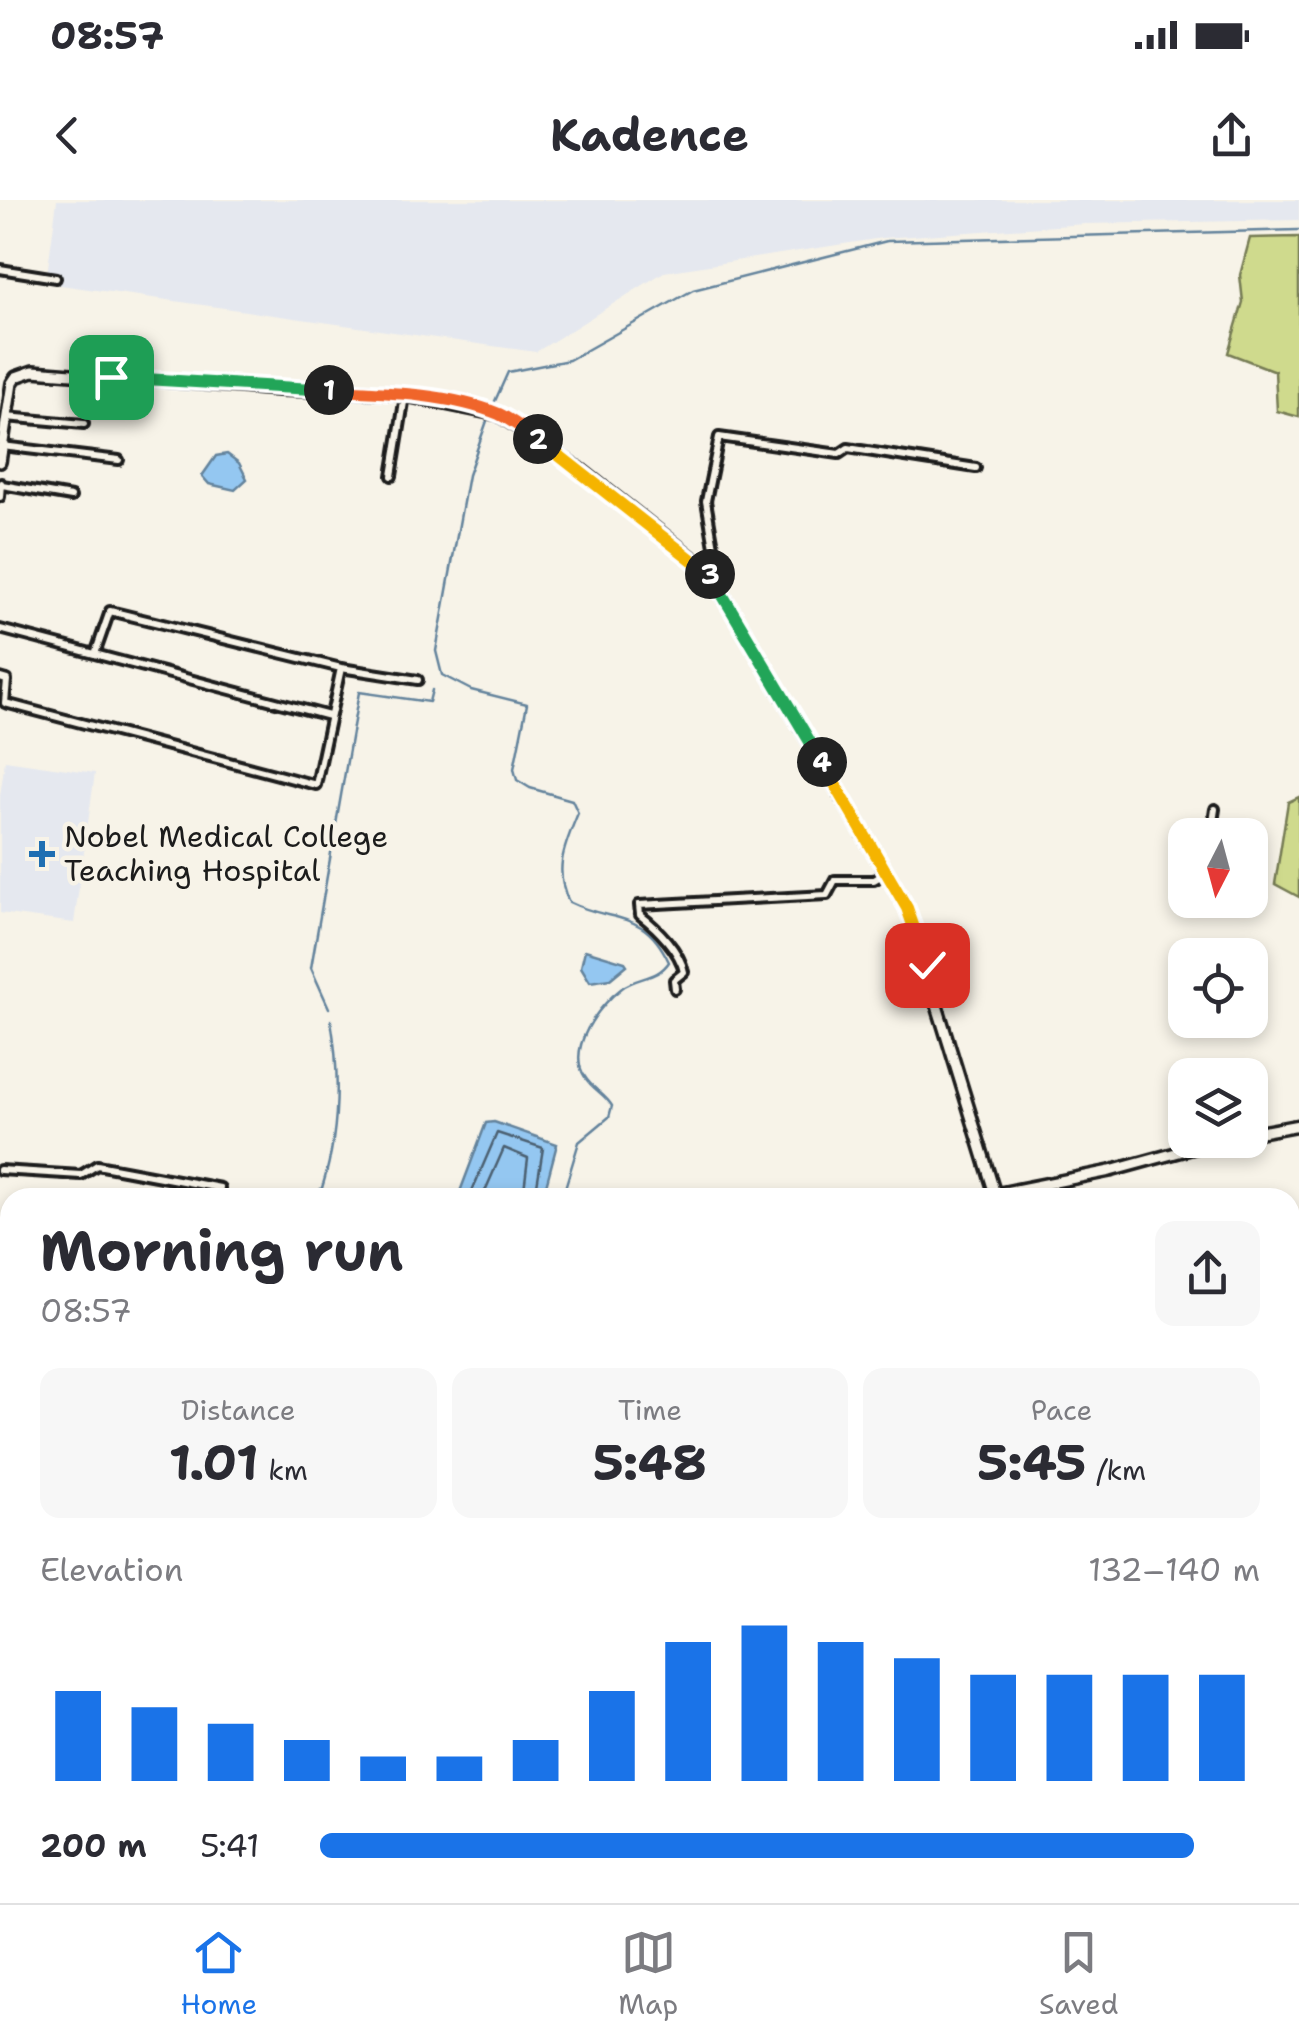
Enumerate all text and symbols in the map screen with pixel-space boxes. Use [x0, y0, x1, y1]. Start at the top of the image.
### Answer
text: 08:57 [50, 10, 164, 61]
text: Kadence [550, 105, 749, 165]
icon: back [40, 108, 95, 163]
icon: share [1204, 108, 1259, 163]
pin [69, 335, 154, 420]
icon: arrive [84, 350, 139, 405]
pin: 1 [304, 365, 354, 415]
text: 1 [323, 371, 335, 409]
pin: 2 [513, 414, 563, 464]
text: 2 [528, 420, 548, 458]
pin: 3 [685, 549, 735, 599]
text: 3 [700, 555, 720, 593]
pin: 4 [797, 737, 847, 787]
text: 4 [812, 743, 832, 781]
place label: Nobel Medical College Teaching Hospital [64, 816, 388, 891]
north arrow [1168, 818, 1268, 918]
map controls [1168, 818, 1268, 1158]
marker: Nobel Medical College Teaching Hospital [29, 841, 55, 867]
pin [885, 923, 970, 1008]
icon: check [900, 938, 955, 993]
button: locate [1168, 938, 1268, 1038]
button: layers [1168, 1058, 1268, 1158]
text: Morning run [40, 1214, 404, 1288]
button: share [1155, 1221, 1260, 1326]
text: 08:57 [40, 1289, 132, 1332]
text: Distance [181, 1391, 296, 1429]
text: Time [618, 1391, 682, 1429]
text: Pace [1031, 1391, 1092, 1429]
text: 1.01 [169, 1429, 259, 1496]
text: 5:48 [593, 1429, 707, 1496]
text: 5:45 [977, 1429, 1087, 1496]
text: km [259, 1451, 308, 1489]
text: /km [1087, 1451, 1146, 1489]
text: Elevation [40, 1548, 183, 1591]
text: 132–140 m [1088, 1548, 1260, 1591]
text: 200 m [40, 1824, 147, 1867]
text: 5:41 [200, 1824, 259, 1867]
tab: Home [180, 1925, 257, 2023]
tab: Map [618, 1925, 678, 2023]
tab: Saved [1039, 1925, 1119, 2023]

